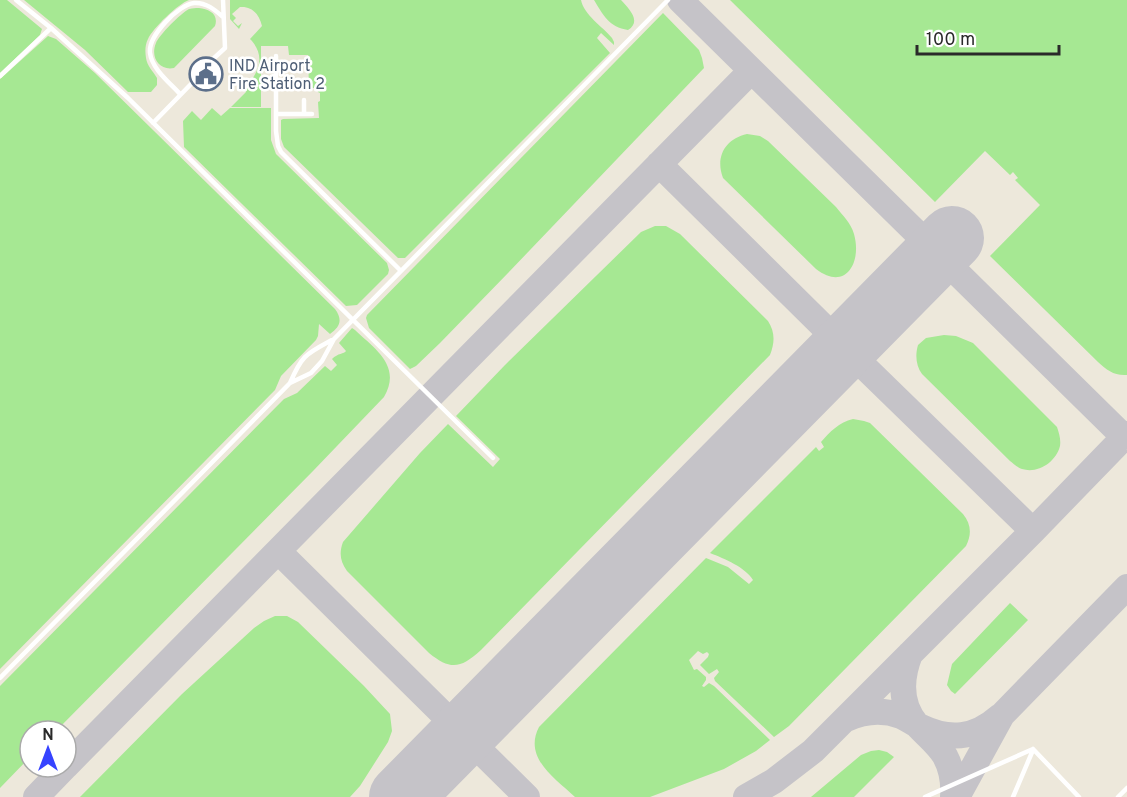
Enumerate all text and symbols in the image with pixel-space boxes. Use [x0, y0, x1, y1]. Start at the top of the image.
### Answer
scale bar [917, 18, 1060, 56]
text: 100 m [926, 29, 975, 52]
public building icon: IND Airport Fire Station 2 [188, 56, 224, 92]
place label: IND Airport Fire Station 2 [229, 57, 325, 95]
north arrow [18, 719, 78, 779]
text: N [42, 726, 54, 746]

